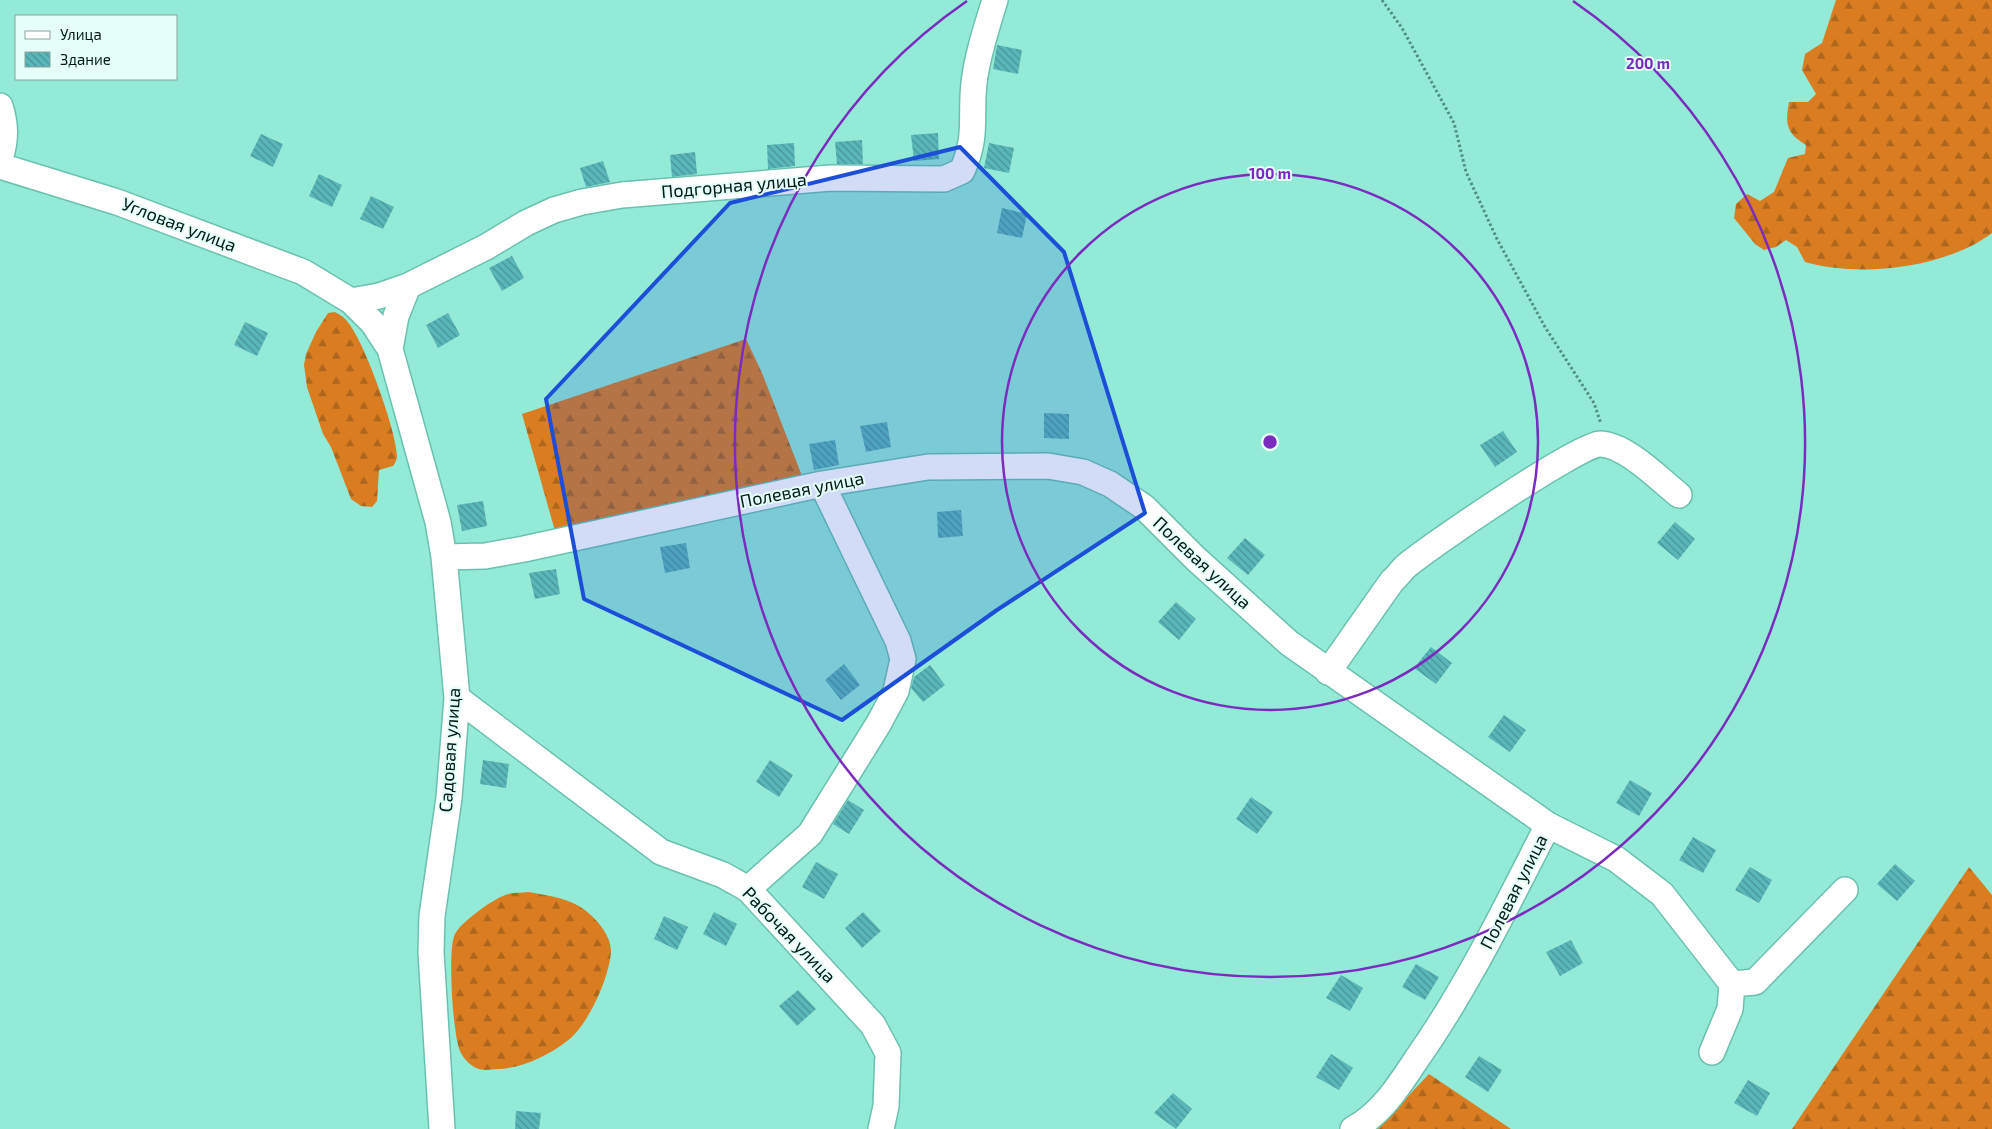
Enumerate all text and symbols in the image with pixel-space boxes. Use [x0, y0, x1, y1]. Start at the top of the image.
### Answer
legend [15, 15, 178, 80]
text: Улица [60, 25, 102, 43]
text: Здание [60, 50, 111, 68]
text: 200 m [1626, 54, 1670, 72]
text: 100 m [1249, 164, 1291, 182]
street label: Подгорная улица [660, 168, 808, 202]
street label: Угловая улица [119, 192, 240, 256]
centre of rings [1261, 433, 1279, 451]
street label: Полевая улица [738, 466, 866, 512]
street label: Полевая улица [1149, 511, 1256, 613]
street label: Садовая улица [434, 687, 464, 813]
street label: Полевая улица [1475, 830, 1552, 953]
street label: Рабочая улица [738, 882, 841, 987]

